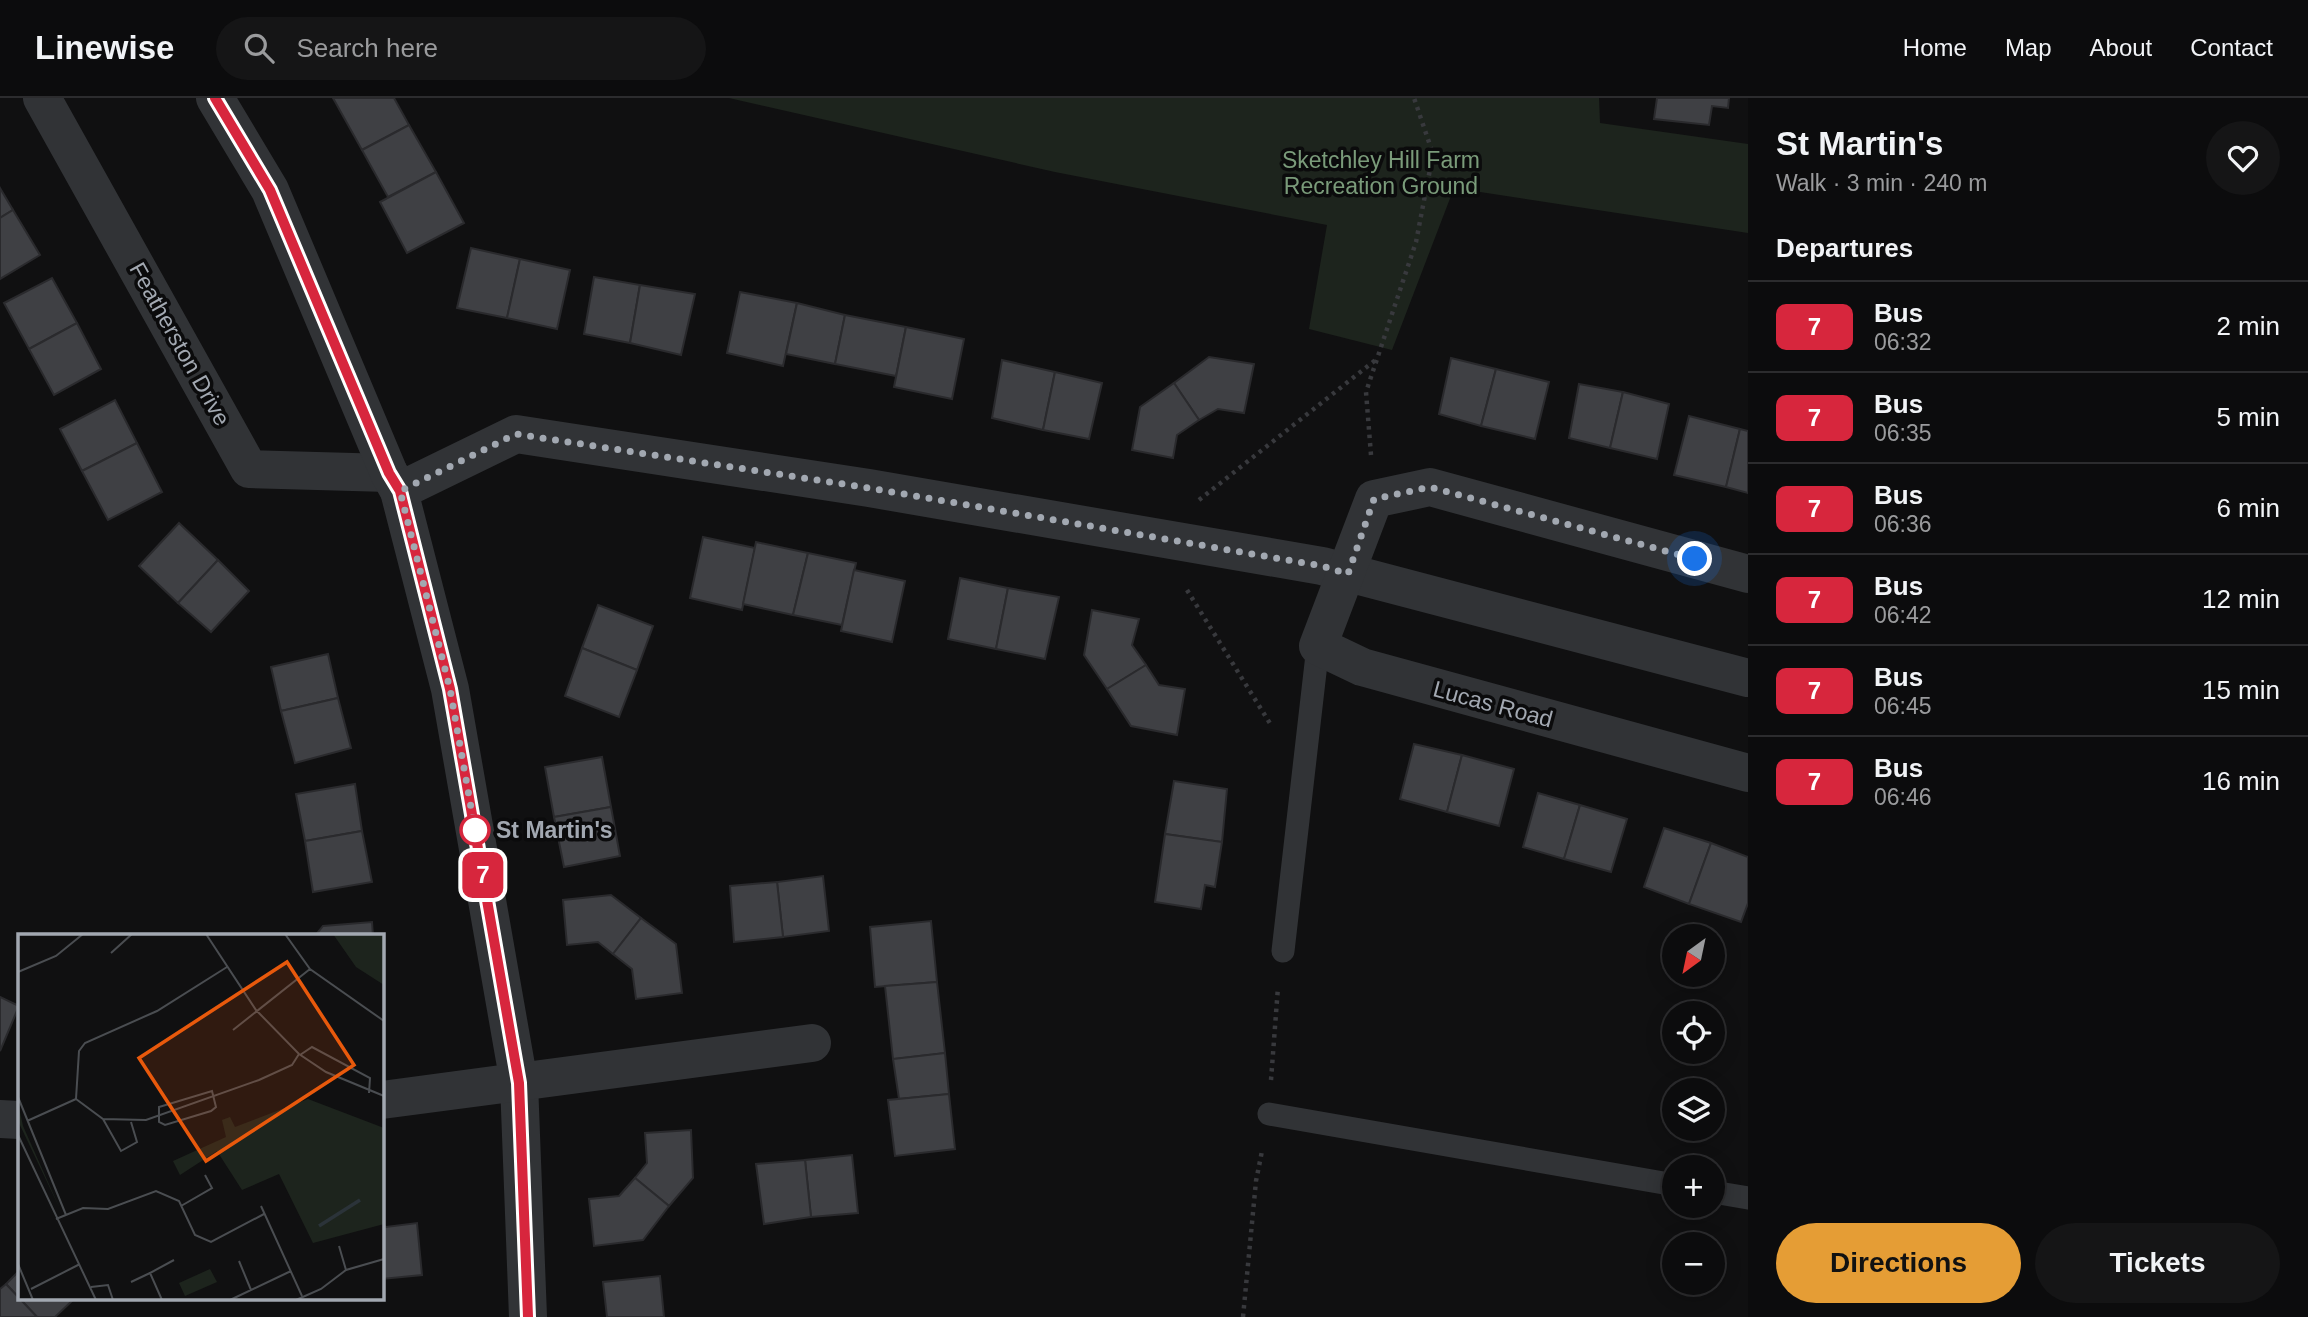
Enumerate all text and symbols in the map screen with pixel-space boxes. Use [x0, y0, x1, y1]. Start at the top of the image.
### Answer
search box [216, 17, 706, 80]
text: Linewise [35, 29, 174, 66]
icon: search [240, 29, 278, 67]
text: Search here [296, 33, 438, 63]
text: Home [1903, 34, 1967, 61]
text: Map [2005, 34, 2052, 61]
text: About [2090, 34, 2152, 61]
text: Contact [2190, 34, 2273, 61]
button: heart [2206, 121, 2280, 195]
text: St Martin's [1776, 125, 1943, 162]
park label: Sketchley Hill Farm Recreation Ground [1282, 147, 1480, 199]
text: Walk · 3 min · 240 m [1776, 170, 1987, 196]
text: Departures [1776, 233, 1913, 263]
street label: Featherston Drive [124, 258, 236, 430]
text: Bus [1874, 298, 1923, 328]
text: 2 min [2216, 311, 2280, 341]
text: 7 [1808, 313, 1821, 340]
text: 06:32 [1874, 329, 1932, 355]
text: Bus [1874, 389, 1923, 419]
text: 5 min [2216, 402, 2280, 432]
text: 7 [1808, 404, 1821, 431]
text: 06:35 [1874, 420, 1932, 446]
text: Bus [1874, 480, 1923, 510]
text: 6 min [2216, 493, 2280, 523]
text: 7 [1808, 495, 1821, 522]
text: 06:36 [1874, 511, 1932, 537]
your location [1677, 541, 1712, 576]
text: Bus [1874, 571, 1923, 601]
text: 12 min [2202, 584, 2280, 614]
text: 7 [1808, 586, 1821, 613]
text: 06:42 [1874, 602, 1932, 628]
text: Bus [1874, 662, 1923, 692]
text: 15 min [2202, 675, 2280, 705]
street label: Lucas Road [1430, 676, 1556, 732]
text: 7 [1808, 677, 1821, 704]
text: 06:45 [1874, 693, 1932, 719]
text: Bus [1874, 753, 1923, 783]
text: 16 min [2202, 766, 2280, 796]
text: 7 [1808, 768, 1821, 795]
text: 06:46 [1874, 784, 1932, 810]
marker: St Martin's [460, 815, 490, 845]
place label: St Martin's [496, 817, 613, 843]
line badge: 7 [460, 852, 506, 898]
text: 7 [476, 861, 490, 888]
north arrow [1662, 924, 1726, 987]
map controls [1662, 924, 1725, 1295]
inset map [18, 934, 383, 1300]
button: locate [1662, 1001, 1725, 1064]
button: layers [1662, 1078, 1725, 1141]
button: + [1662, 1155, 1725, 1218]
button: Directions [1776, 1223, 2021, 1303]
button: Tickets [2035, 1223, 2280, 1303]
button: − [1662, 1232, 1725, 1295]

